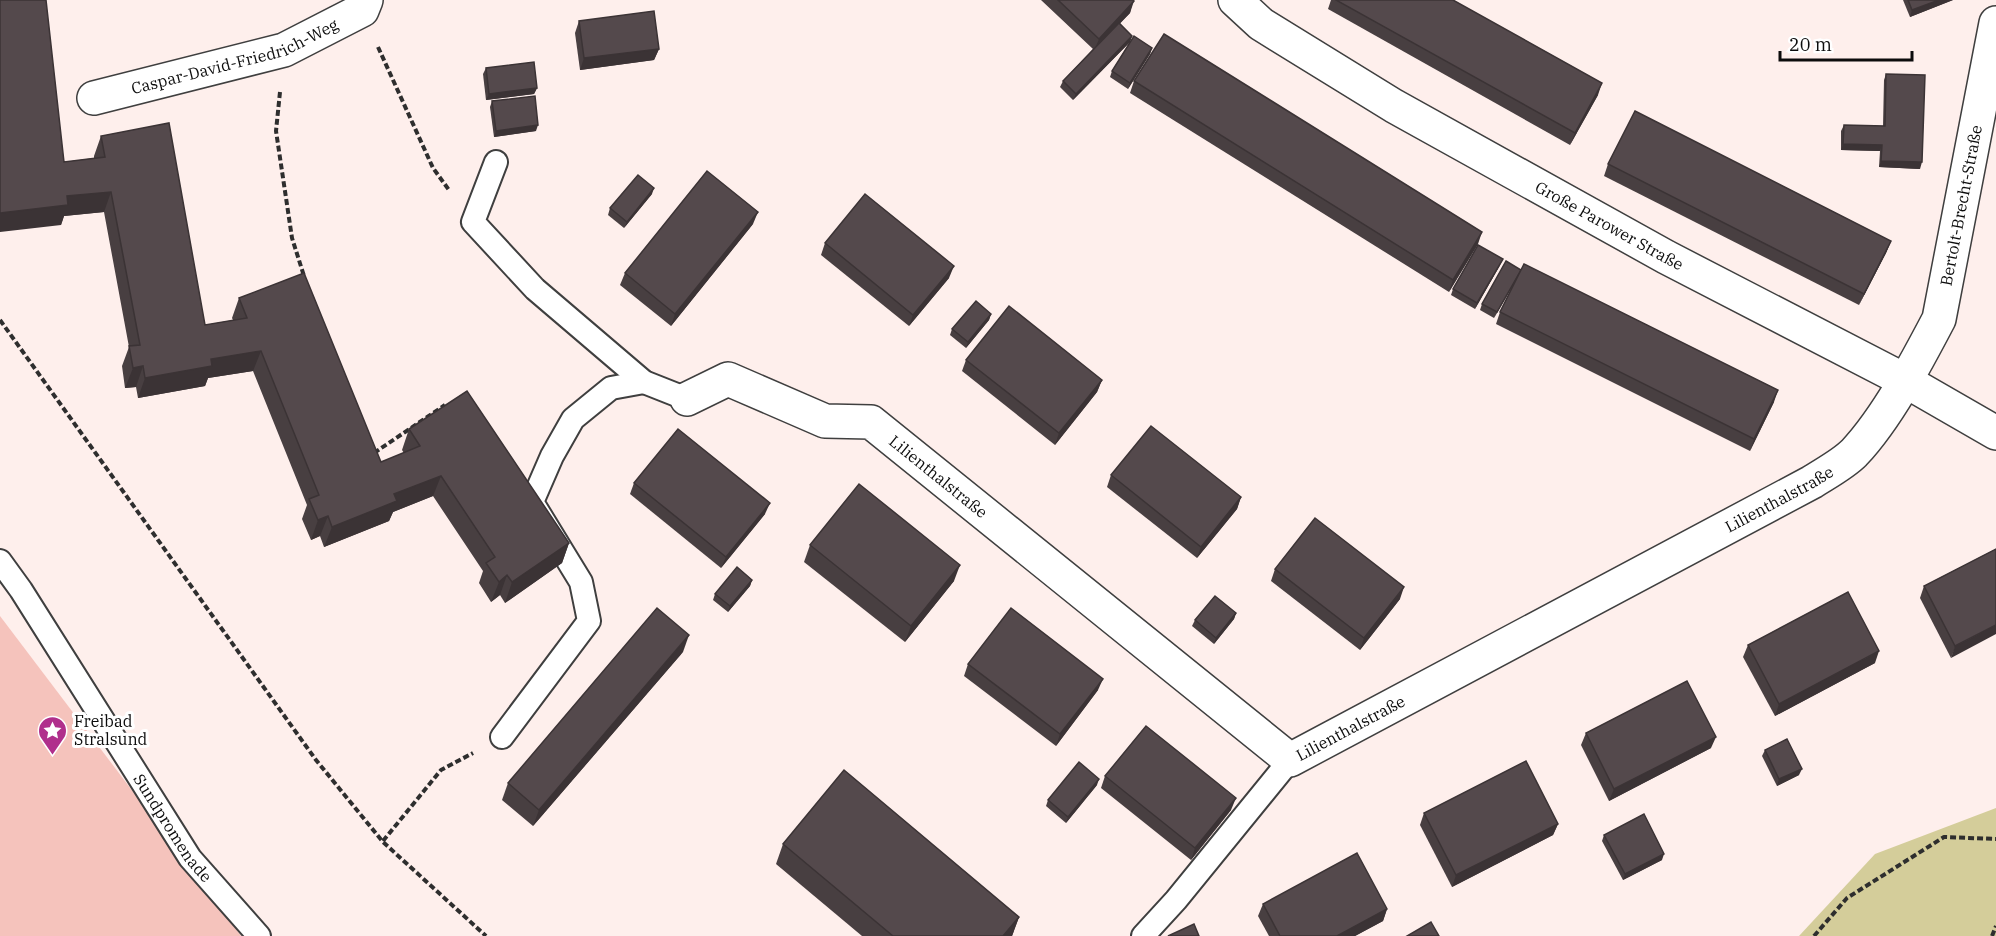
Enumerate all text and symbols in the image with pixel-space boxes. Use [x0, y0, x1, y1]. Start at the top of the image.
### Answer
street label: Caspar-David-Friedrich-Weg [129, 14, 342, 98]
scale bar [1780, 24, 1912, 62]
text: 20 m [1789, 33, 1832, 56]
street label: Bertolt-Brecht-Straße [1936, 123, 1986, 288]
street label: Große Parower Straße [1532, 176, 1687, 274]
street label: Lilienthalstraße [885, 431, 992, 522]
street label: Lilienthalstraße [1721, 461, 1837, 537]
street label: Lilienthalstraße [1292, 691, 1408, 765]
place label: Freibad Stralsund [74, 711, 148, 749]
place icon: Freibad Stralsund [37, 714, 69, 756]
street label: Sundpromenade [129, 770, 216, 886]

